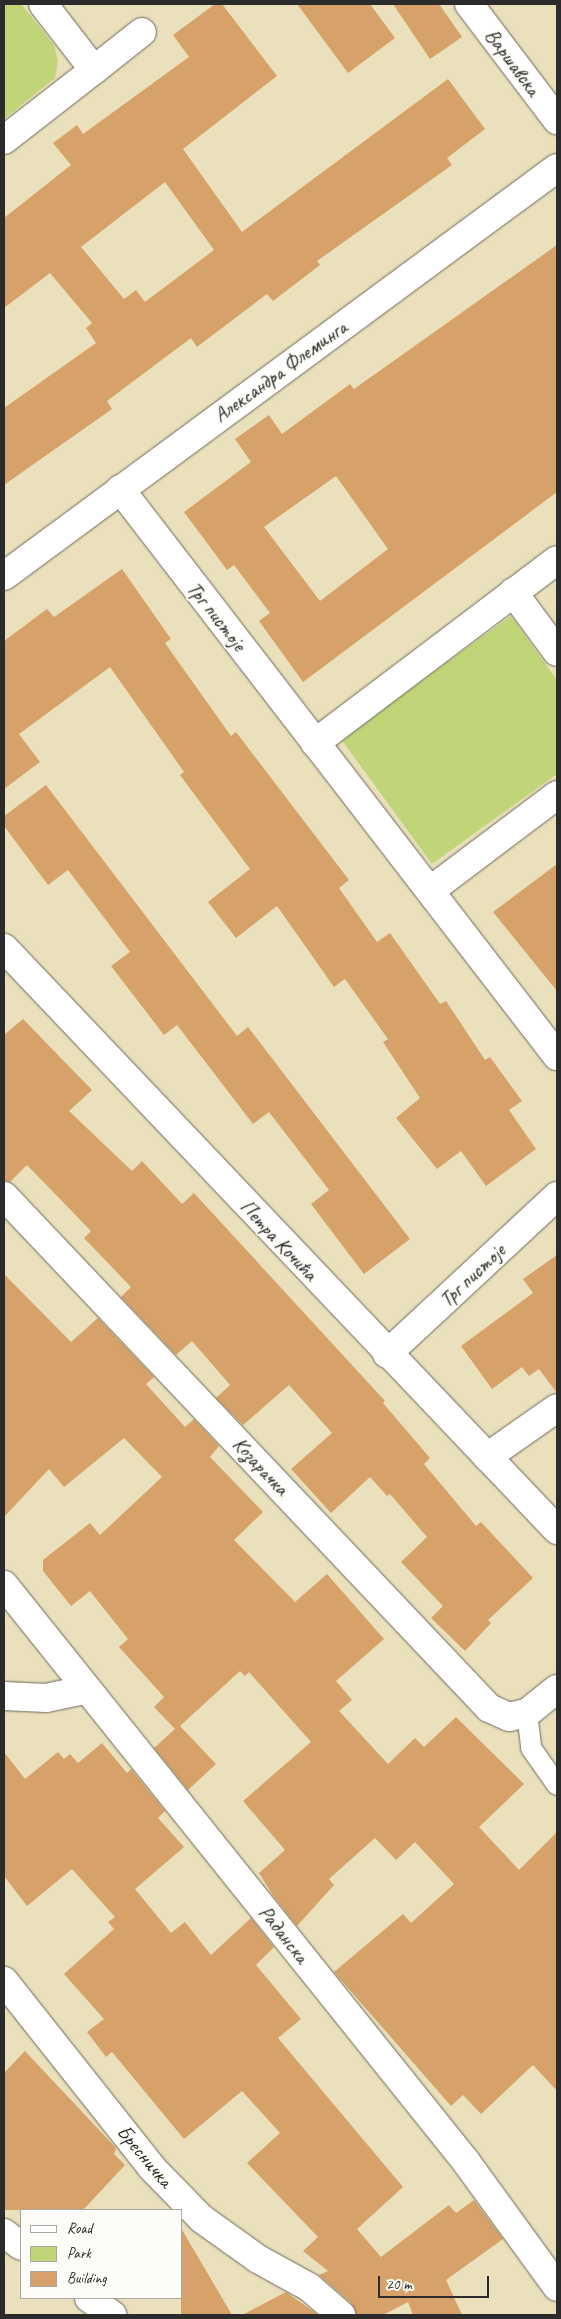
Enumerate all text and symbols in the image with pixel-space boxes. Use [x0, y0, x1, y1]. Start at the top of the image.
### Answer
street label: Варшавска [480, 23, 546, 101]
street label: Александра Флеминга [209, 314, 351, 428]
street label: Трг пистоје [182, 577, 252, 655]
street label: Петра Кочића [235, 1194, 323, 1286]
street label: Трг пистоје [434, 1238, 510, 1312]
street label: Козарачка [228, 1431, 294, 1501]
street label: Раданска [253, 1900, 315, 1968]
street label: Бресничка [112, 2120, 178, 2192]
legend [20, 2209, 182, 2299]
text: Road [67, 2219, 92, 2238]
text: Park [67, 2244, 91, 2263]
scale bar [381, 2266, 492, 2298]
text: Building [67, 2269, 106, 2288]
text: 20 m [386, 2275, 412, 2294]

